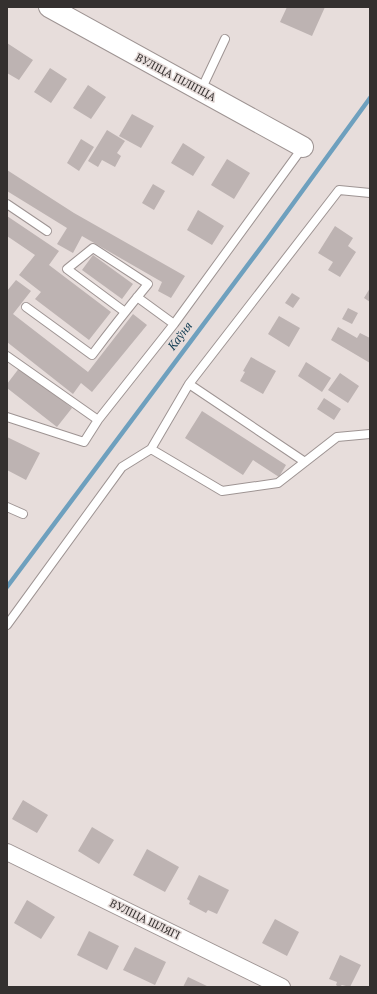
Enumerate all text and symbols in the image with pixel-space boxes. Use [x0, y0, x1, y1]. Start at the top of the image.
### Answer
street label: ВУЛІЦА ПІЛІПЦА [133, 50, 219, 104]
water label: Каўня [163, 318, 195, 354]
street label: ВУЛІЦА ШЛЯГІ [108, 896, 183, 942]

